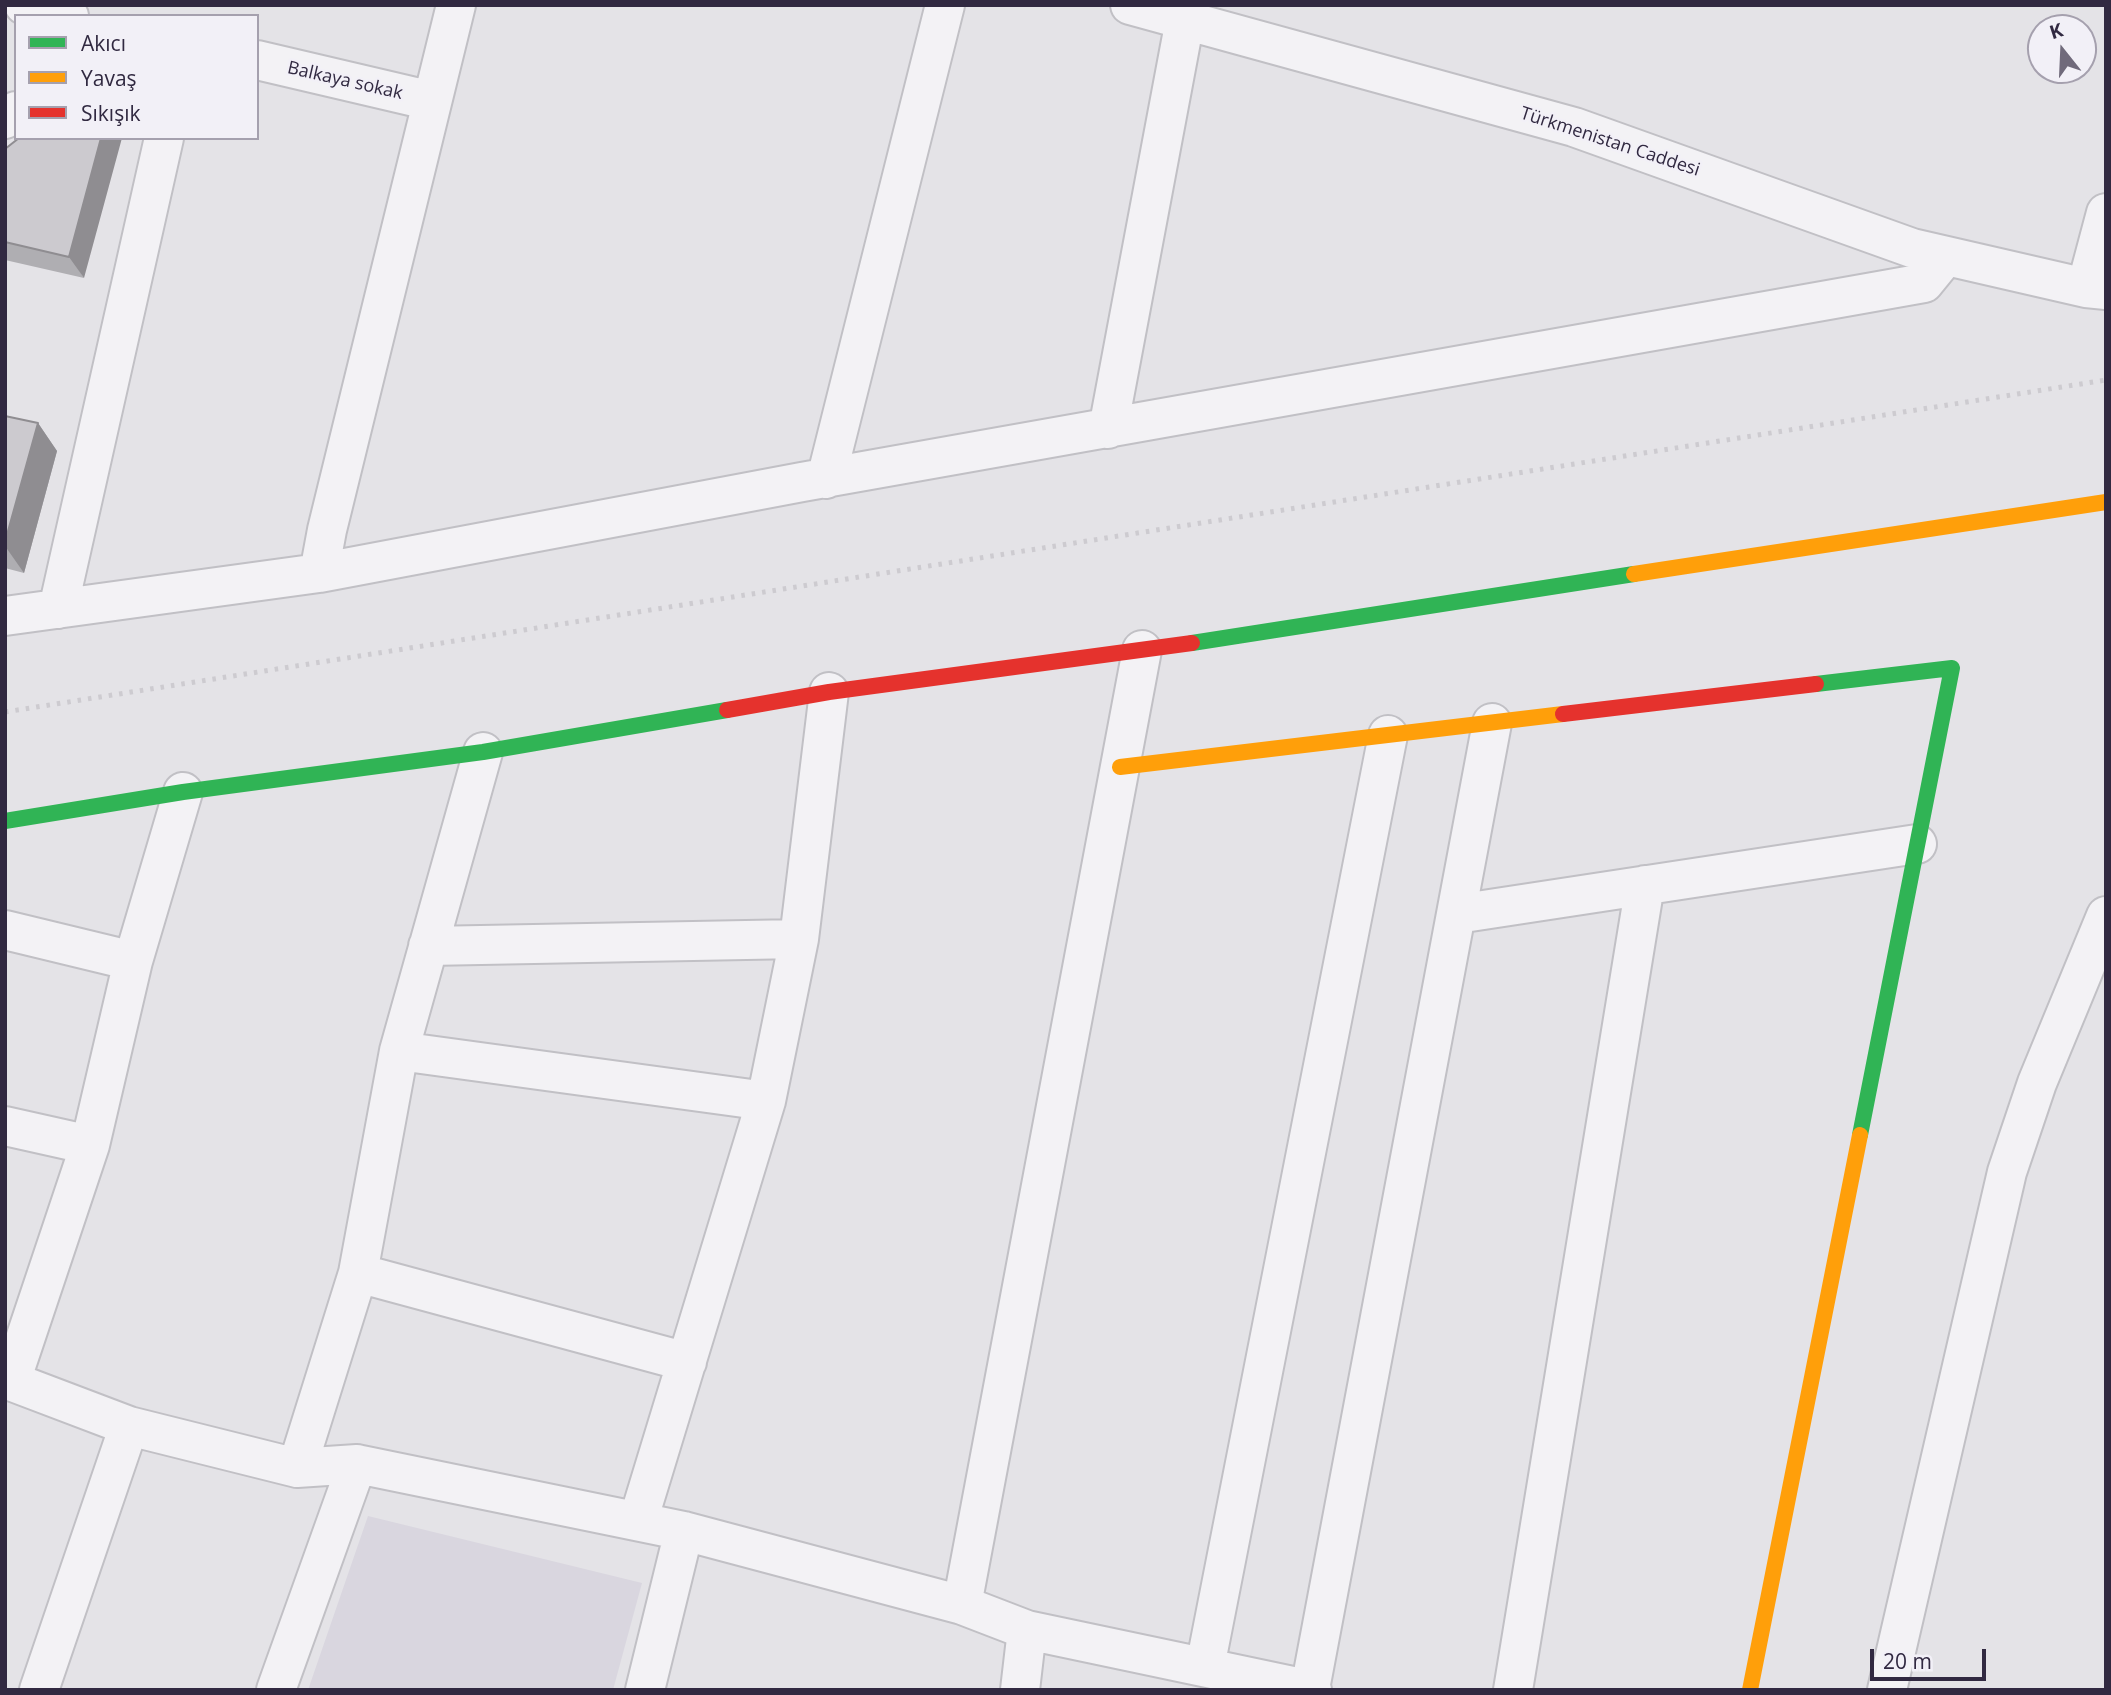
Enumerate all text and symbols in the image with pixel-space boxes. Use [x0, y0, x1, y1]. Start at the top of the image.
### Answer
legend [14, 14, 259, 140]
north arrow [2027, 14, 2097, 84]
text: K [2046, 17, 2066, 45]
text: Akıcı [81, 29, 126, 57]
street label: Balkaya sokak [285, 57, 405, 105]
text: Yavaş [81, 64, 137, 92]
text: Sıkışık [81, 99, 141, 127]
street label: Türkmenistan Caddesi [1518, 103, 1702, 181]
scale bar [1873, 1636, 1988, 1680]
text: 20 m [1883, 1647, 1932, 1675]

